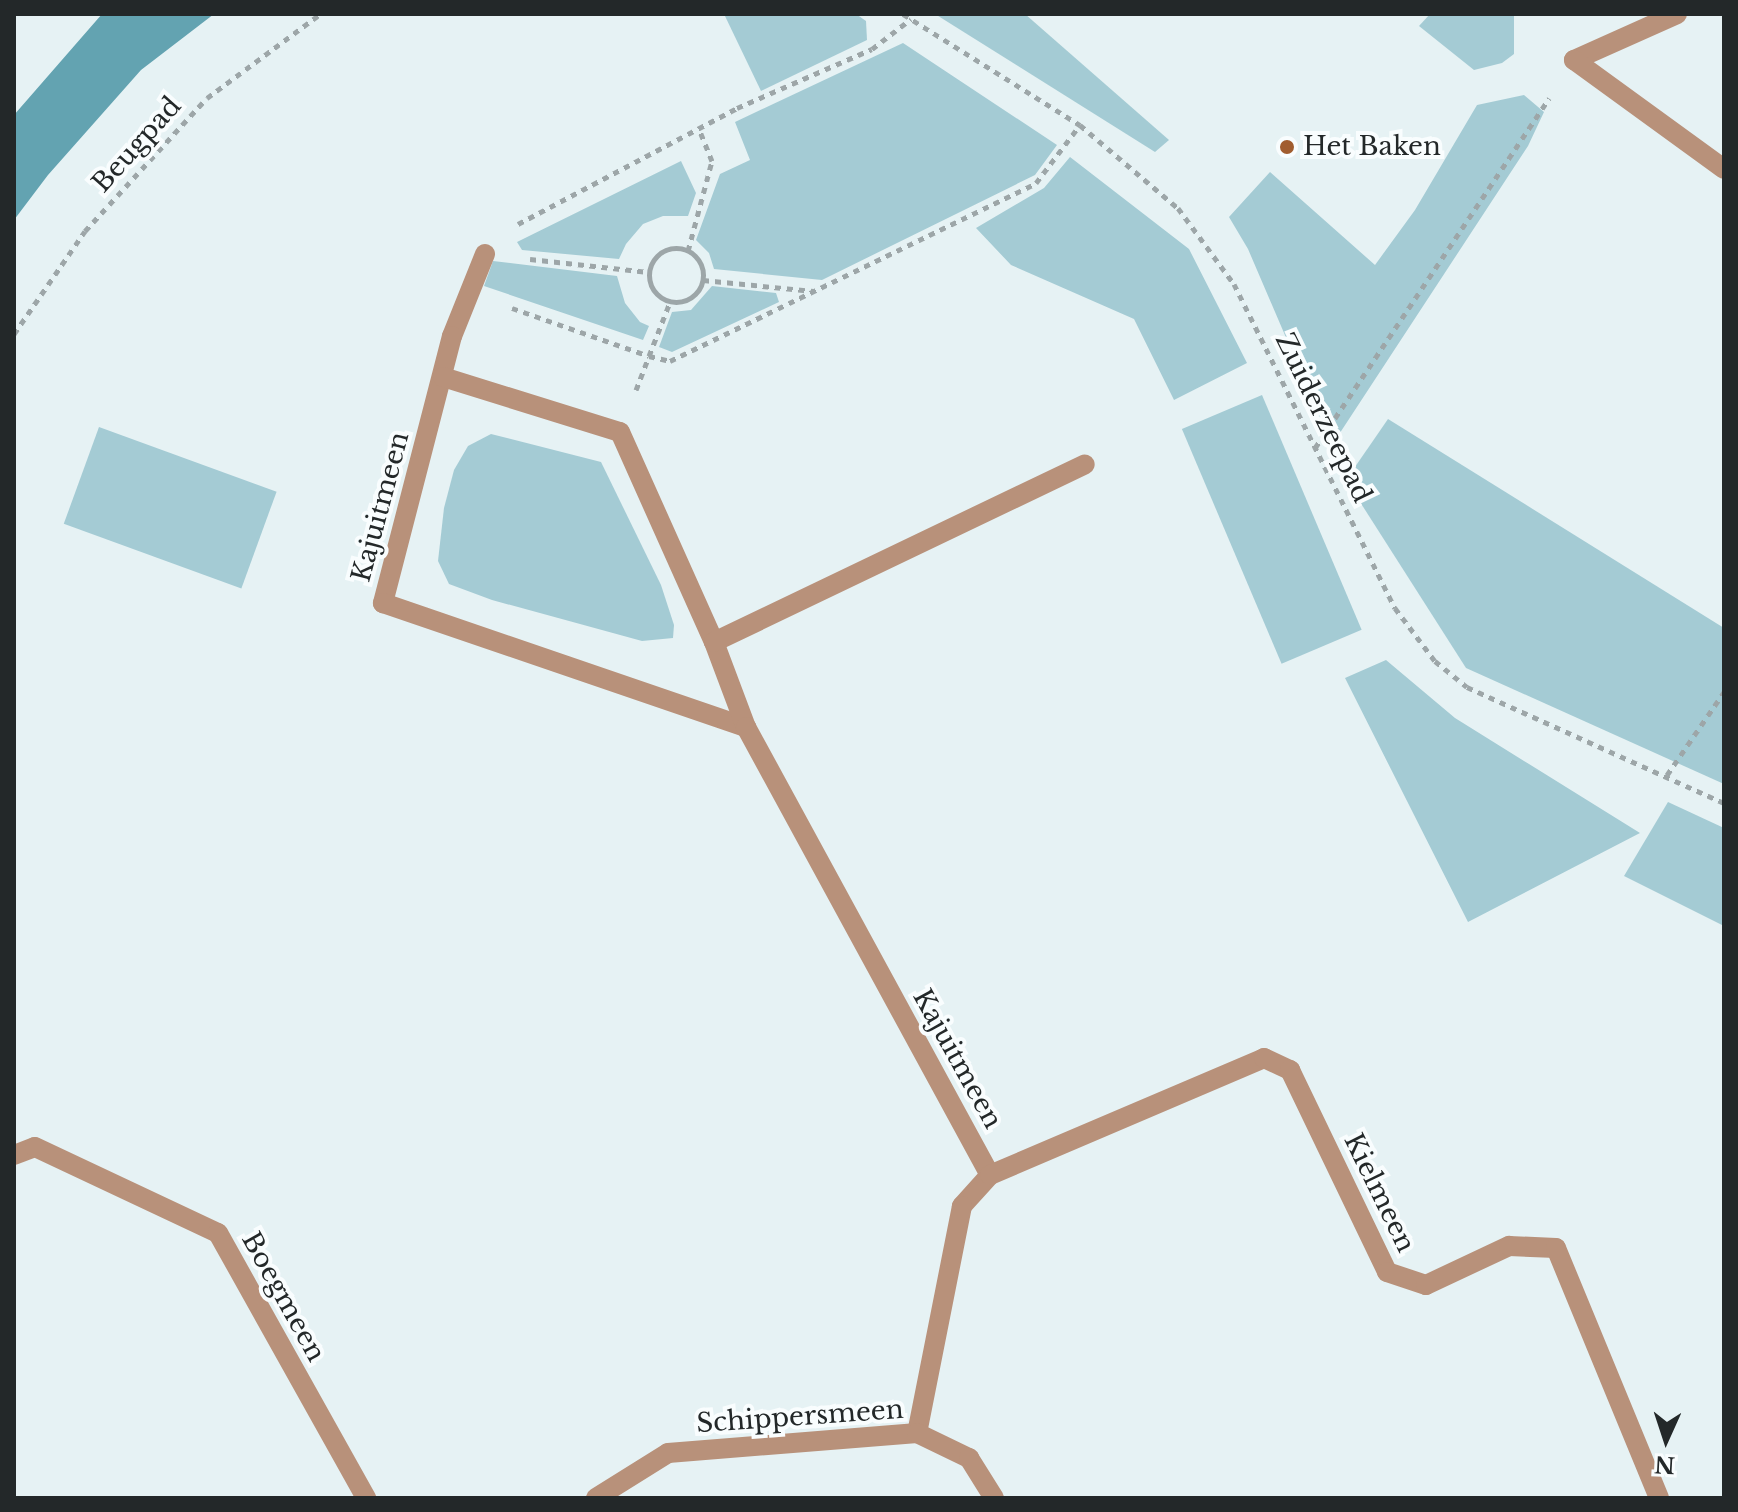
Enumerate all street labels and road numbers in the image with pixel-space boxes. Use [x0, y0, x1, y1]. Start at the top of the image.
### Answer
street label: Beugpad [86, 91, 188, 199]
street label: Zuiderzeepad [1268, 328, 1378, 508]
street label: Kajuitmeen [346, 428, 416, 586]
street label: Kajuitmeen [906, 984, 1008, 1134]
street label: Kielmeen [1337, 1129, 1421, 1257]
street label: Boegmeen [235, 1227, 331, 1367]
street label: Schippersmeen [695, 1394, 905, 1440]

